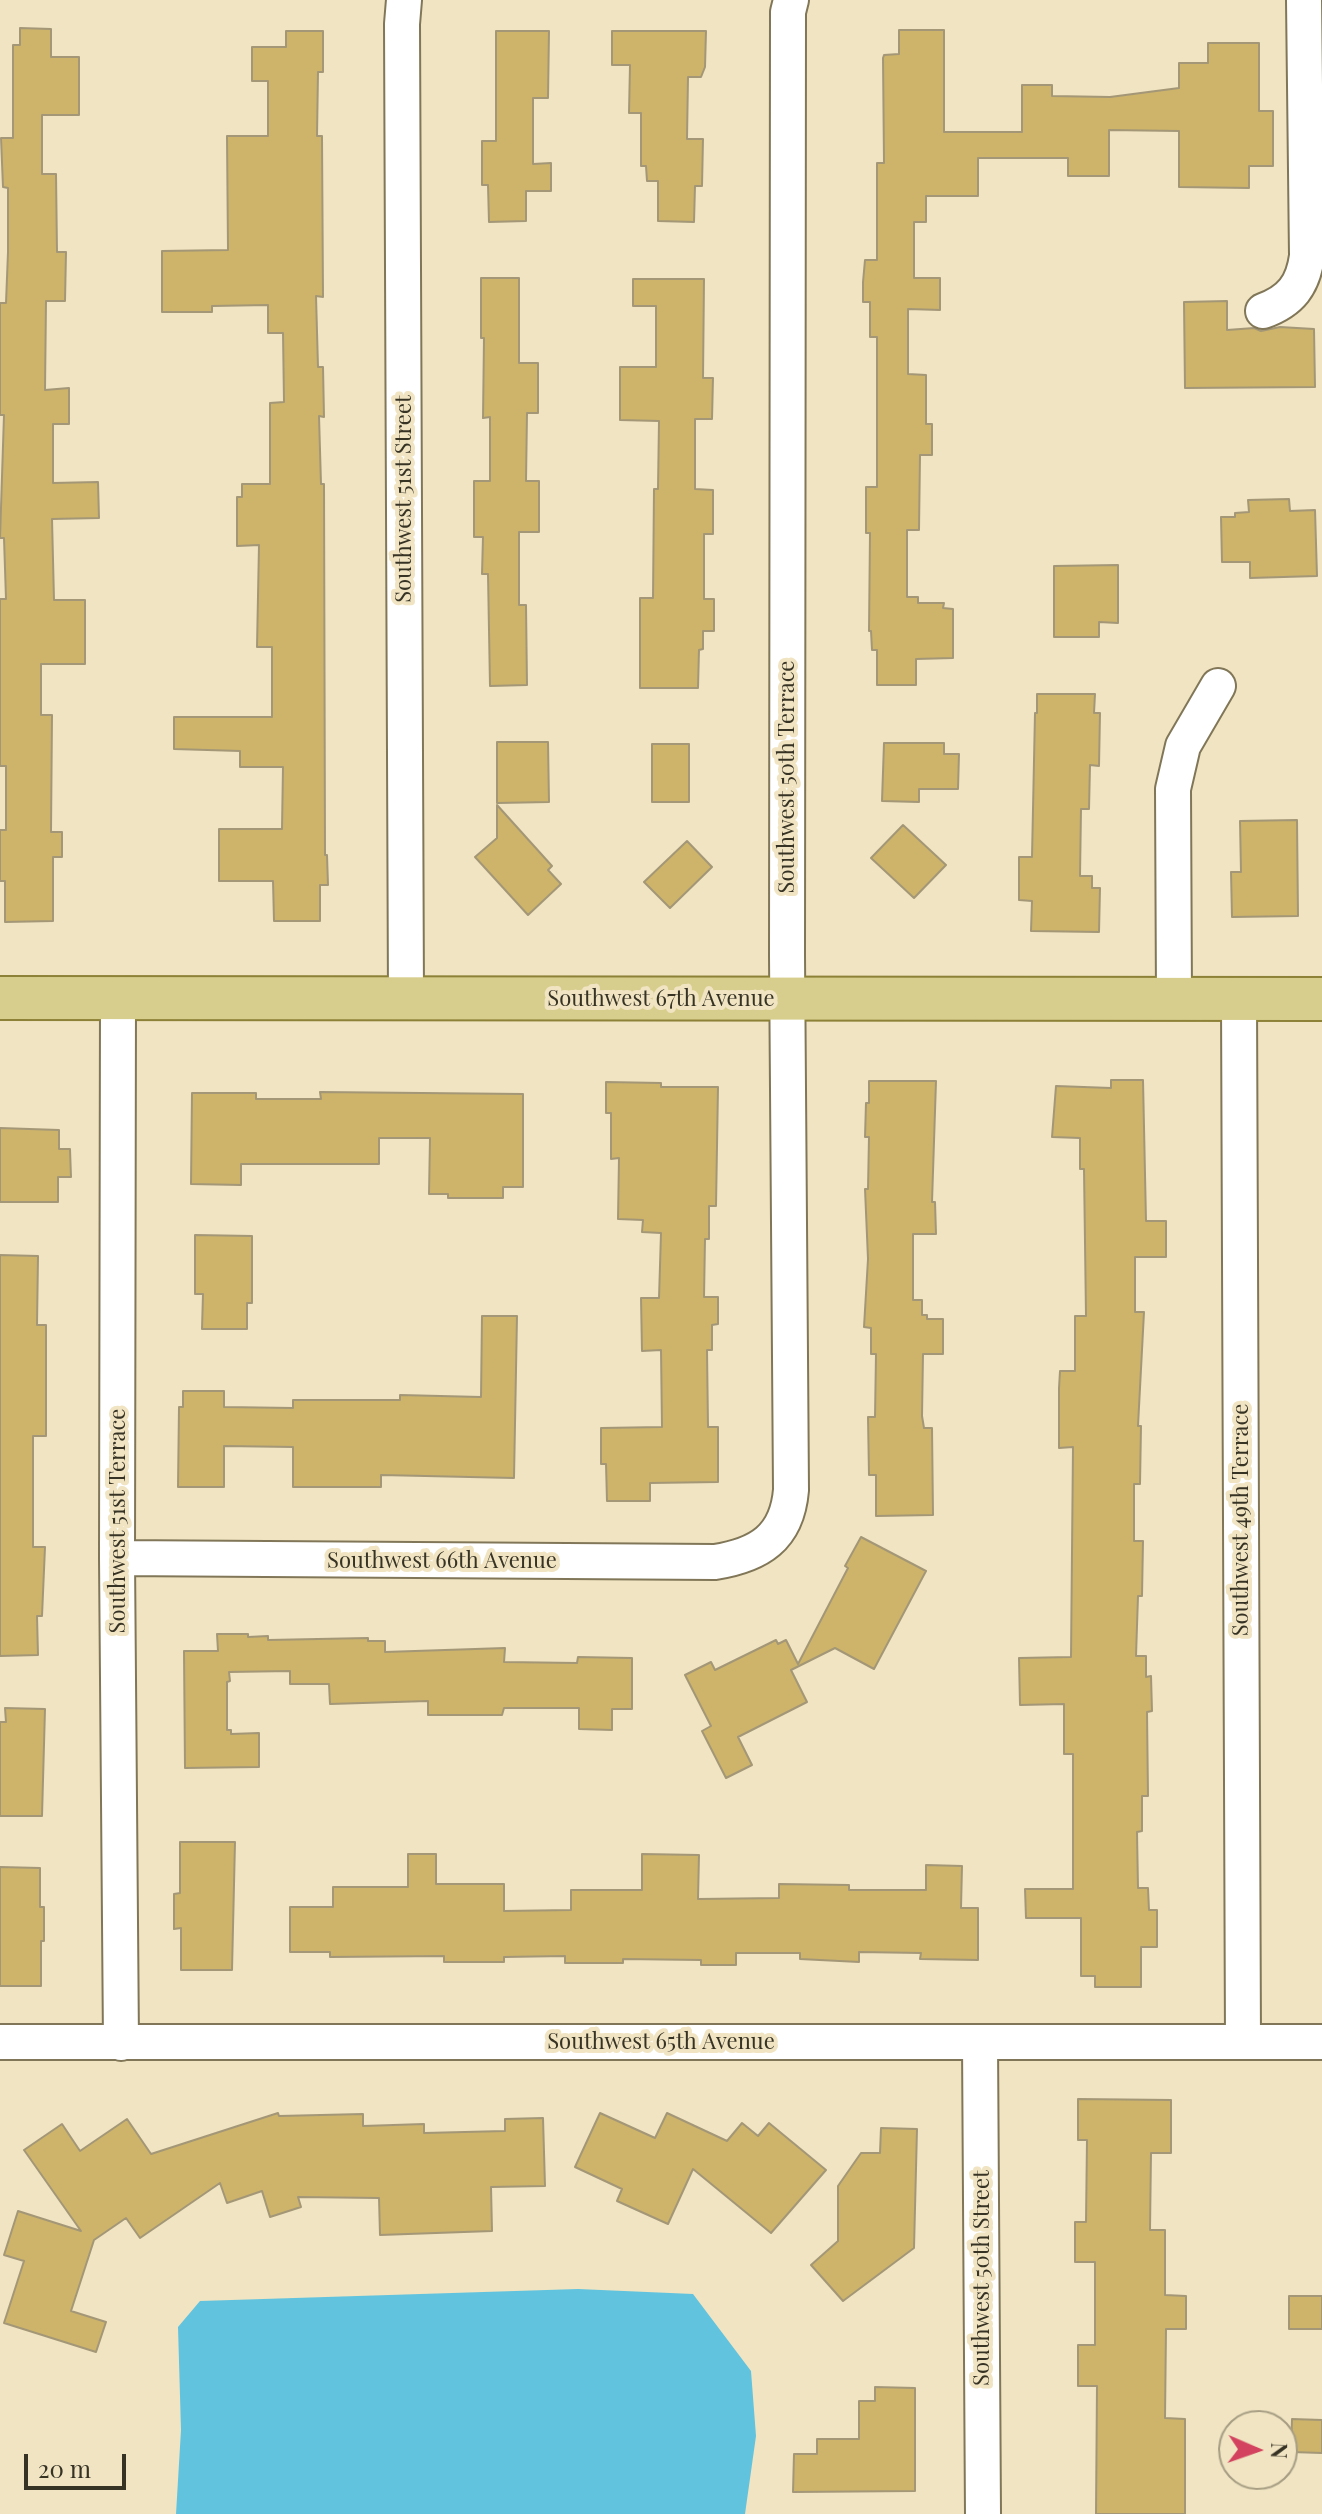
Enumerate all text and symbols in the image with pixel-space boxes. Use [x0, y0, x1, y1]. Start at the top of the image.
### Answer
street label: Southwest 51st Street [391, 395, 417, 603]
street label: Southwest 50th Terrace [774, 661, 800, 893]
street label: Southwest 67th Avenue [547, 986, 775, 1012]
street label: Southwest 49th Terrace [1228, 1404, 1254, 1636]
street label: Southwest 51st Terrace [105, 1409, 131, 1633]
street label: Southwest 66th Avenue [327, 1548, 557, 1574]
street label: Southwest 65th Avenue [547, 2029, 775, 2055]
street label: Southwest 50th Street [969, 2170, 995, 2386]
north arrow [1218, 2410, 1298, 2490]
scale bar [28, 2438, 130, 2488]
text: N [1265, 2442, 1295, 2459]
text: 20 m [38, 2452, 91, 2484]

